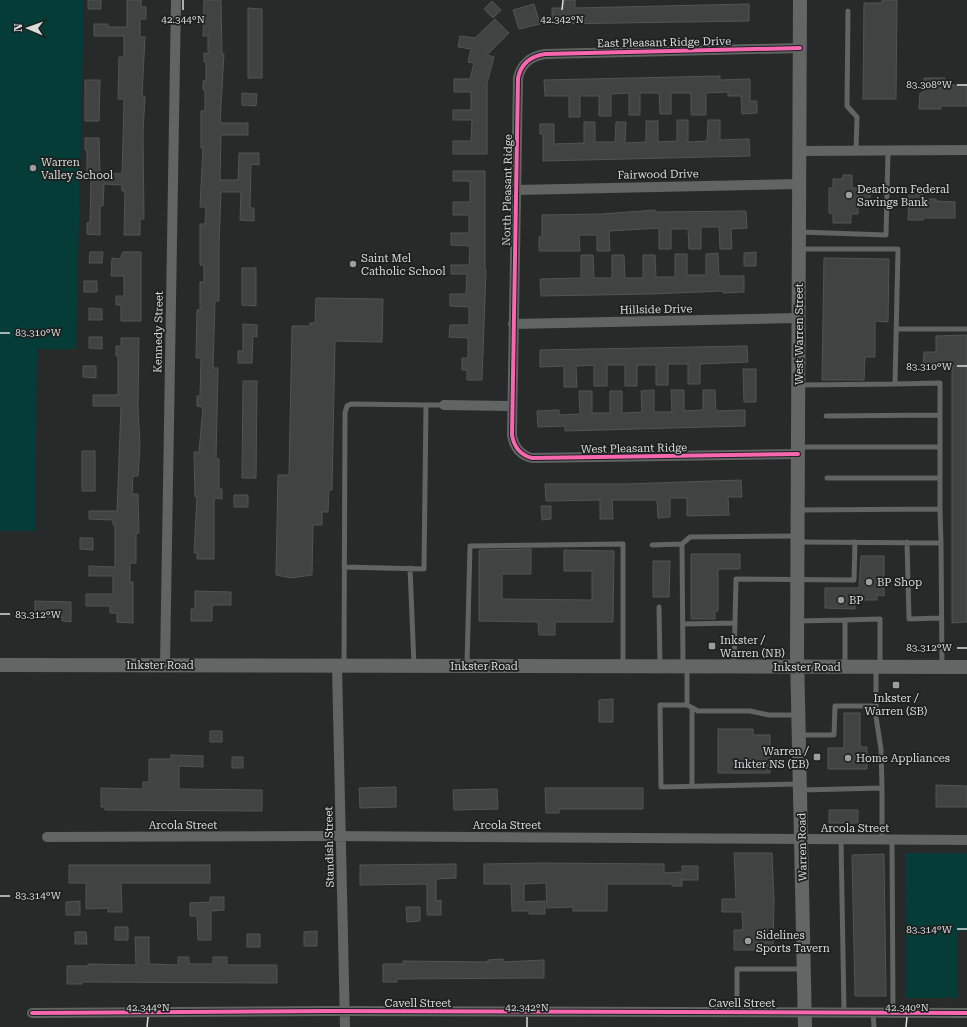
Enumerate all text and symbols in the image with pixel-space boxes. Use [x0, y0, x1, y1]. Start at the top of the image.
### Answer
north arrow [8, 8, 48, 48]
text: 42.344°N [161, 14, 205, 25]
text: 42.342°N [540, 14, 584, 25]
text: N [12, 23, 25, 32]
street label: East Pleasant Ridge Drive [597, 35, 731, 50]
text: 83.308°W [906, 79, 953, 90]
street label: North Pleasant Ridge [500, 134, 515, 246]
place label: Warren Valley School [41, 156, 114, 182]
marker: Warren Valley School [28, 163, 38, 173]
street label: Fairwood Drive [617, 167, 699, 182]
place label: Dearborn Federal Savings Bank [857, 183, 950, 209]
marker: Dearborn Federal Savings Bank [844, 190, 854, 200]
place label: Saint Mel Catholic School [361, 252, 446, 278]
marker: Saint Mel Catholic School [348, 259, 358, 269]
street label: West Warren Street [793, 283, 806, 385]
street label: Kennedy Street [151, 291, 166, 373]
street label: Hillside Drive [619, 302, 693, 317]
text: 83.310°W [15, 327, 62, 338]
text: 83.310°W [906, 361, 953, 372]
street label: West Pleasant Ridge [581, 441, 687, 456]
place label: BP Shop [877, 576, 922, 589]
marker: BP Shop [864, 577, 874, 587]
place label: BP [849, 594, 863, 607]
marker: BP [836, 595, 846, 605]
text: 83.312°W [15, 609, 62, 620]
place label: Inkster / Warren (NB) [720, 634, 785, 660]
marker: Inkster / Warren (NB) [707, 641, 717, 651]
text: 83.312°W [906, 642, 953, 653]
street label: Inkster Road [126, 659, 194, 672]
street label: Inkster Road [450, 660, 518, 673]
street label: Inkster Road [773, 661, 841, 674]
marker: Inkster / Warren (SB) [891, 680, 901, 690]
place label: Inkster / Warren (SB) [865, 692, 928, 718]
place label: Warren / Inkter NS (EB) [734, 745, 809, 771]
marker: Warren / Inkter NS (EB) [812, 752, 822, 762]
place label: Home Appliances [856, 752, 950, 765]
marker: Home Appliances [843, 753, 853, 763]
street label: Standish Street [322, 806, 337, 888]
street label: Warren Road [795, 813, 810, 881]
street label: Arcola Street [149, 819, 217, 832]
street label: Arcola Street [473, 819, 541, 832]
street label: Arcola Street [821, 822, 889, 835]
text: 83.314°W [15, 890, 62, 901]
text: 83.314°W [906, 924, 953, 935]
place label: Sidelines Sports Tavern [756, 929, 830, 955]
marker: Sidelines Sports Tavern [743, 936, 753, 946]
street label: Cavell Street [385, 997, 451, 1010]
street label: Cavell Street [709, 997, 775, 1010]
text: 42.344°N [126, 1002, 170, 1013]
text: 42.342°N [505, 1002, 549, 1013]
text: 42.340°N [885, 1002, 929, 1013]

